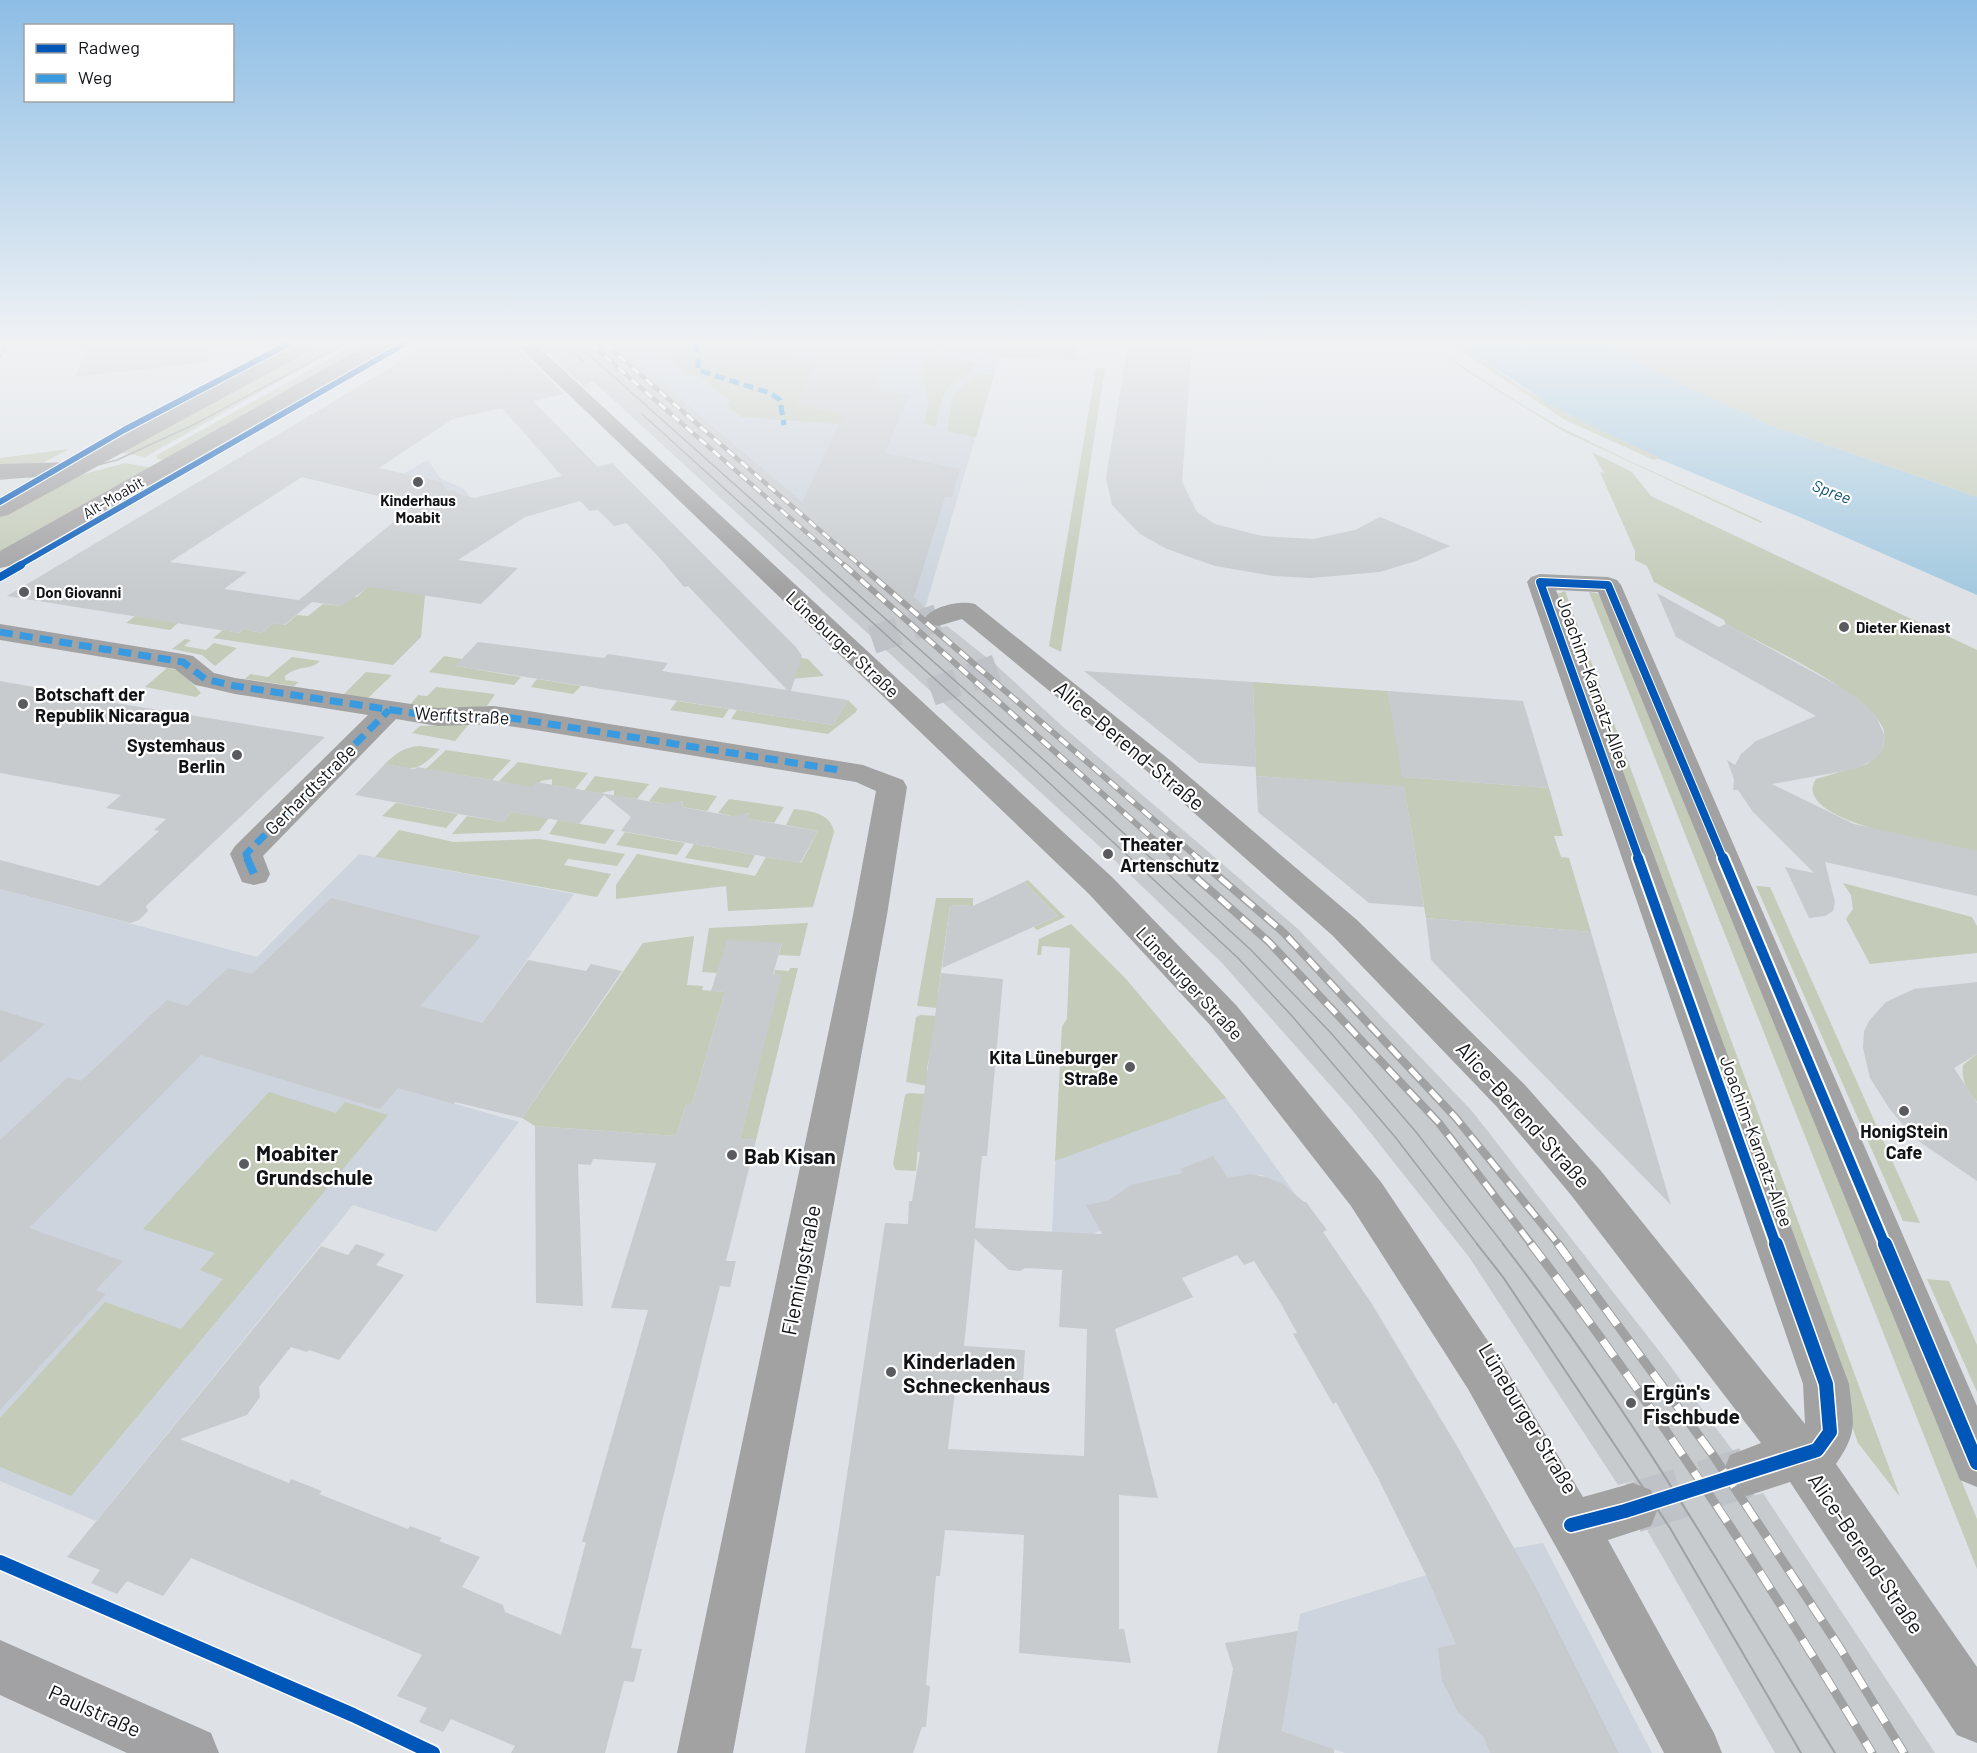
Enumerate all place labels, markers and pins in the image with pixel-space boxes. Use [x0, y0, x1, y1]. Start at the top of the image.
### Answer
marker: Kinderhaus Moabit [411, 475, 425, 489]
place label: Kinderhaus Moabit [380, 491, 456, 526]
place label: Don Giovanni [36, 583, 121, 601]
marker: Don Giovanni [17, 585, 31, 599]
place label: Dieter Kienast [1856, 618, 1951, 636]
marker: Dieter Kienast [1837, 620, 1851, 634]
place label: Botschaft der Republik Nicaragua [35, 683, 190, 726]
marker: Botschaft der Republik Nicaragua [16, 697, 30, 711]
place label: Systemhaus Berlin [127, 734, 225, 777]
marker: Systemhaus Berlin [230, 748, 244, 762]
place label: Theater Artenschutz [1120, 833, 1219, 876]
marker: Theater Artenschutz [1101, 847, 1115, 861]
place label: Kita Lüneburger Straße [989, 1046, 1118, 1089]
marker: Kita Lüneburger Straße [1123, 1060, 1137, 1074]
marker: HonigStein Cafe [1897, 1104, 1911, 1118]
place label: HonigStein Cafe [1860, 1120, 1948, 1163]
place label: Moabiter Grundschule [256, 1140, 373, 1189]
place label: Bab Kisan [744, 1143, 836, 1168]
marker: Bab Kisan [725, 1148, 739, 1162]
marker: Moabiter Grundschule [237, 1157, 251, 1171]
place label: Kinderladen Schneckenhaus [903, 1348, 1050, 1397]
marker: Kinderladen Schneckenhaus [884, 1365, 898, 1379]
place label: Ergün's Fischbude [1643, 1379, 1740, 1428]
marker: Ergün's Fischbude [1624, 1396, 1638, 1410]

